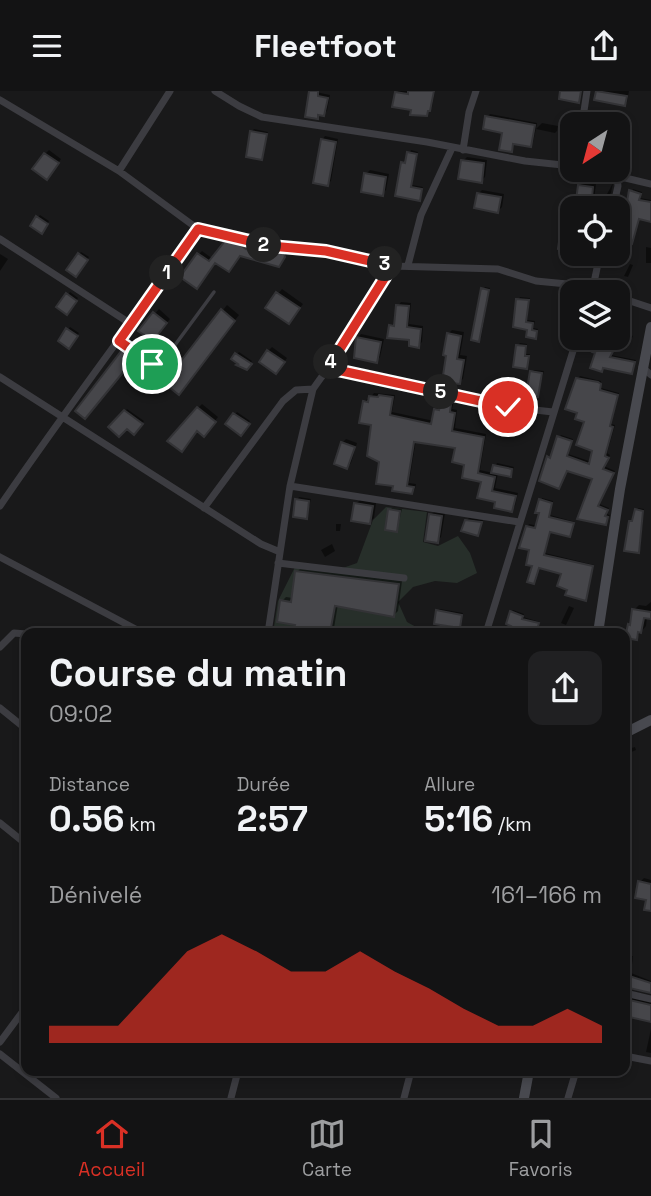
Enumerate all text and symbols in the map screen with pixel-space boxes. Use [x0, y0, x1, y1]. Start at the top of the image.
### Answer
text: Fleetfoot [254, 26, 397, 66]
icon: menu [28, 27, 66, 65]
icon: share [585, 27, 623, 65]
north arrow [560, 112, 630, 182]
map controls [560, 112, 630, 350]
button: locate [560, 196, 630, 266]
pin: 2 [246, 227, 282, 263]
text: 2 [258, 232, 269, 257]
pin: 3 [368, 247, 402, 281]
text: 3 [379, 251, 390, 276]
pin: 1 [150, 255, 184, 291]
text: 1 [162, 260, 171, 285]
button: layers [560, 280, 630, 350]
pin [122, 334, 182, 394]
icon: arrive [133, 345, 171, 383]
pin: 4 [314, 345, 348, 379]
text: 4 [324, 349, 337, 374]
pin: 5 [424, 375, 458, 409]
pin [478, 377, 538, 437]
text: 5 [435, 379, 446, 404]
icon: check [489, 388, 527, 426]
text: Course du matin [49, 649, 347, 697]
button: share [528, 651, 602, 725]
text: 09:02 [49, 699, 112, 729]
text: Distance [49, 772, 130, 797]
text: Durée [237, 772, 290, 797]
text: Allure [424, 772, 475, 797]
text: 0.56 [49, 797, 124, 841]
text: 2:57 [237, 797, 308, 841]
text: 5:16 [424, 797, 493, 841]
text: km [124, 812, 156, 837]
text: /km [493, 812, 532, 837]
text: Dénivelé [49, 880, 142, 910]
text: 161–166 m [491, 880, 602, 910]
tab: Accueil [78, 1115, 145, 1182]
tab: Carte [302, 1115, 352, 1182]
tab: Favoris [509, 1115, 573, 1182]

